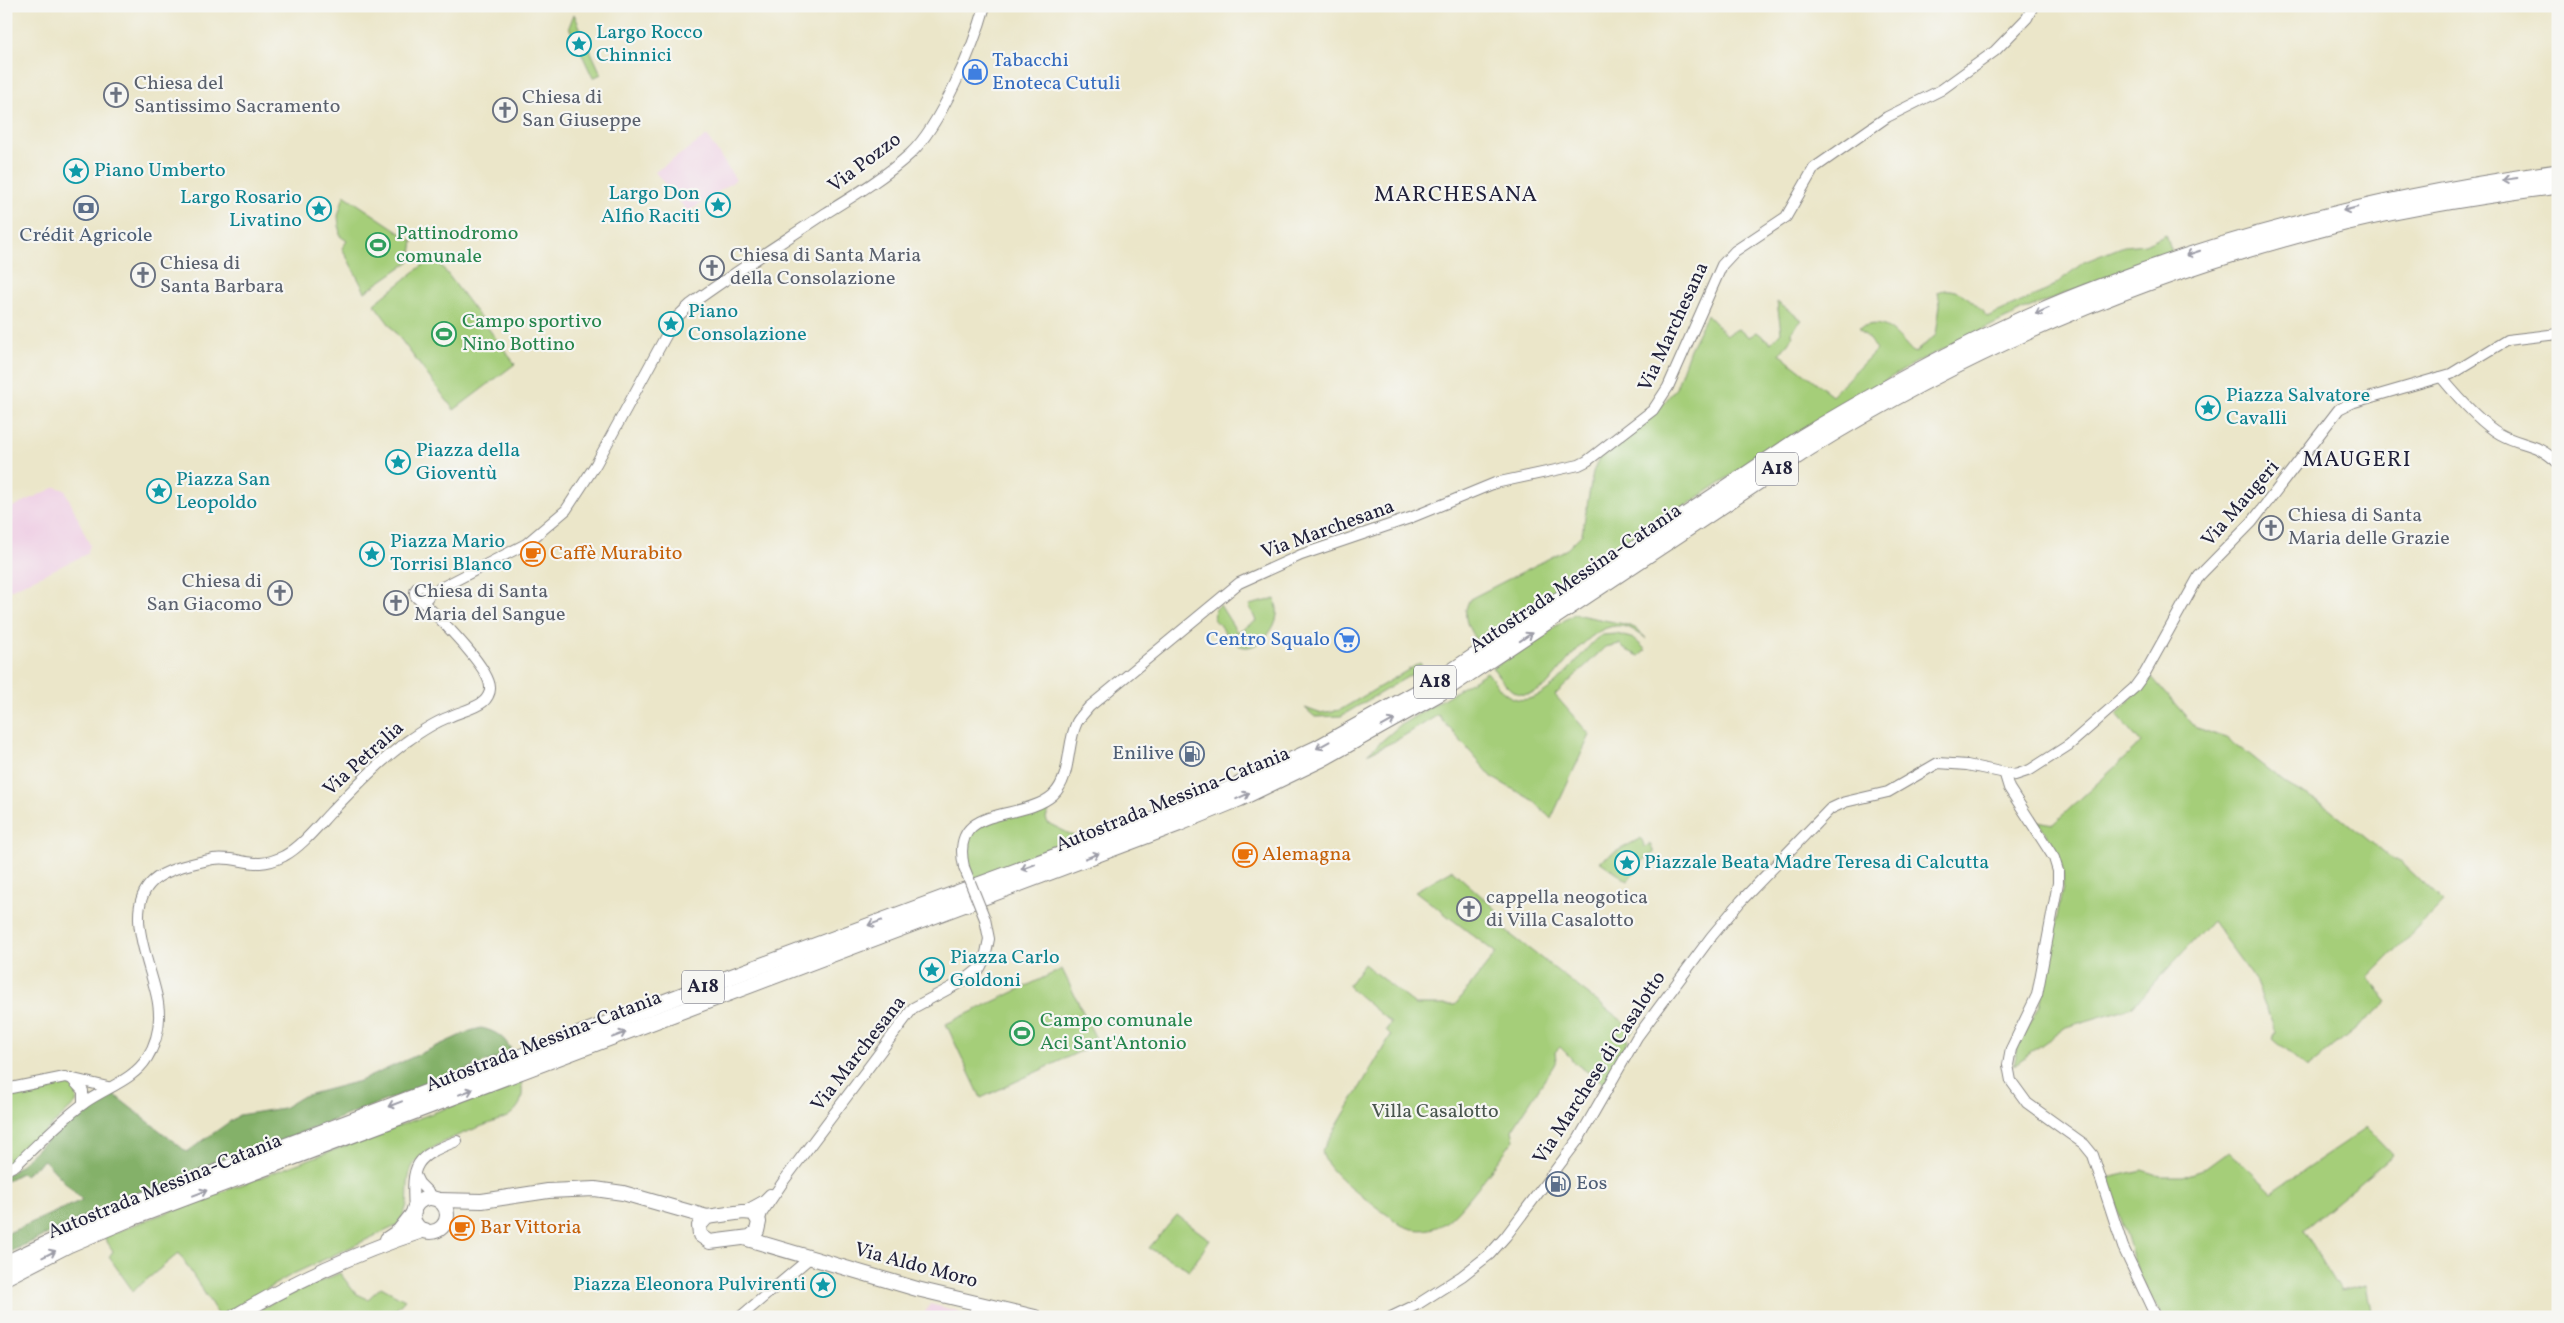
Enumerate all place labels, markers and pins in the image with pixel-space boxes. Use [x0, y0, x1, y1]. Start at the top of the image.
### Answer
place label: Largo Rocco Chinnici [596, 19, 703, 70]
place icon: Largo Rocco Chinnici [566, 31, 592, 57]
place label: Tabacchi Enoteca Cutuli [992, 47, 1120, 98]
shop icon: Tabacchi Enoteca Cutuli [962, 59, 988, 85]
place label: Chiesa del Santissimo Sacramento [134, 70, 340, 121]
church icon: Chiesa del Santissimo Sacramento [103, 82, 129, 108]
place label: Chiesa di San Giuseppe [522, 84, 641, 135]
church icon: Chiesa di San Giuseppe [492, 97, 518, 123]
place label: Piano Umberto [94, 157, 226, 185]
place icon: Piano Umberto [63, 158, 89, 184]
place label: Largo Don Alfio Raciti [601, 180, 700, 231]
place label: Largo Rosario Livatino [180, 184, 302, 235]
place icon: Largo Don Alfio Raciti [705, 192, 731, 218]
bank icon: Crédit Agricole [73, 195, 99, 221]
place icon: Largo Rosario Livatino [306, 196, 332, 222]
place label: Pattinodromo comunale [396, 220, 518, 271]
place label: Crédit Agricole [20, 222, 152, 250]
sports icon: Pattinodromo comunale [365, 232, 391, 258]
place label: Chiesa di Santa Maria della Consolazione [730, 242, 921, 293]
place label: Chiesa di Santa Barbara [160, 250, 284, 301]
church icon: Chiesa di Santa Maria della Consolazione [699, 255, 725, 281]
church icon: Chiesa di Santa Barbara [130, 262, 156, 288]
place label: Piano Consolazione [688, 298, 807, 349]
place label: Campo sportivo Nino Bottino [462, 308, 602, 359]
place icon: Piano Consolazione [658, 311, 684, 337]
sports icon: Campo sportivo Nino Bottino [431, 321, 457, 347]
place label: Piazza Salvatore Cavalli [2226, 382, 2370, 433]
place icon: Piazza Salvatore Cavalli [2195, 395, 2221, 421]
place label: Piazza della Gioventù [416, 437, 520, 488]
place icon: Piazza della Gioventù [385, 449, 411, 475]
place label: Piazza San Leopoldo [176, 466, 271, 517]
place icon: Piazza San Leopoldo [146, 478, 172, 504]
place label: Chiesa di Santa Maria delle Grazie [2288, 502, 2450, 553]
church icon: Chiesa di Santa Maria delle Grazie [2258, 515, 2284, 541]
place label: Piazza Mario Torrisi Blanco [390, 528, 512, 579]
place label: Caffè Murabito [550, 540, 682, 568]
place icon: Piazza Mario Torrisi Blanco [359, 541, 385, 567]
cafe icon: Caffè Murabito [520, 541, 546, 567]
place label: Chiesa di San Giacomo [147, 568, 262, 619]
place label: Chiesa di Santa Maria del Sangue [414, 578, 566, 629]
church icon: Chiesa di San Giacomo [267, 580, 293, 606]
church icon: Chiesa di Santa Maria del Sangue [383, 590, 409, 616]
place label: Centro Squalo [1206, 626, 1330, 654]
supermarket icon: Centro Squalo [1334, 627, 1360, 653]
place label: Enilive [1112, 740, 1174, 768]
fuel station icon: Enilive [1179, 741, 1205, 767]
place label: Alemagna [1262, 841, 1351, 869]
cafe icon: Alemagna [1232, 842, 1258, 868]
place label: Piazzale Beata Madre Teresa di Calcutta [1644, 849, 1989, 877]
place icon: Piazzale Beata Madre Teresa di Calcutta [1614, 850, 1640, 876]
place label: cappella neogotica di Villa Casalotto [1486, 884, 1648, 935]
church icon: cappella neogotica di Villa Casalotto [1456, 896, 1482, 922]
place label: Piazza Carlo Goldoni [950, 944, 1060, 995]
place icon: Piazza Carlo Goldoni [919, 957, 945, 983]
place label: Campo comunale Aci Sant'Antonio [1040, 1007, 1193, 1058]
sports icon: Campo comunale Aci Sant'Antonio [1009, 1020, 1035, 1046]
place label: Eos [1576, 1170, 1607, 1198]
fuel station icon: Eos [1545, 1171, 1571, 1197]
place label: Bar Vittoria [480, 1214, 582, 1242]
cafe icon: Bar Vittoria [449, 1215, 475, 1241]
place label: Piazza Eleonora Pulvirenti [573, 1271, 806, 1299]
place icon: Piazza Eleonora Pulvirenti [810, 1272, 836, 1298]

